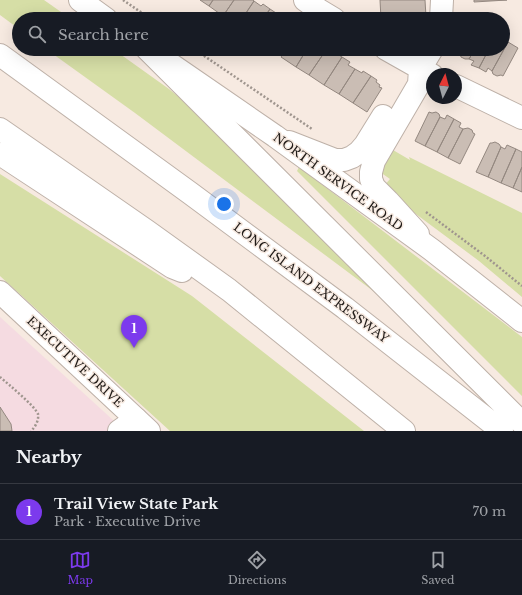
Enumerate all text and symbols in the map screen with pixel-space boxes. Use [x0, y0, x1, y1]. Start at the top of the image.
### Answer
search box [12, 12, 510, 56]
icon: search [26, 23, 48, 45]
text: Search here [58, 25, 149, 44]
north arrow [426, 68, 462, 104]
street label: NORTH SERVICE ROAD [271, 129, 406, 234]
your location [214, 194, 234, 214]
street label: LONG ISLAND EXPRESSWAY [231, 219, 392, 346]
street label: EXECUTIVE DRIVE [24, 313, 127, 410]
pin: 1 [121, 315, 147, 348]
text: Nearby [16, 447, 82, 468]
text: Trail View State Park [54, 494, 218, 513]
text: 1 [26, 503, 32, 520]
text: 70 m [473, 503, 506, 520]
text: Park · Executive Drive [54, 513, 201, 530]
tab: Map [67, 549, 93, 587]
tab: Directions [228, 549, 286, 587]
tab: Saved [421, 549, 455, 587]

